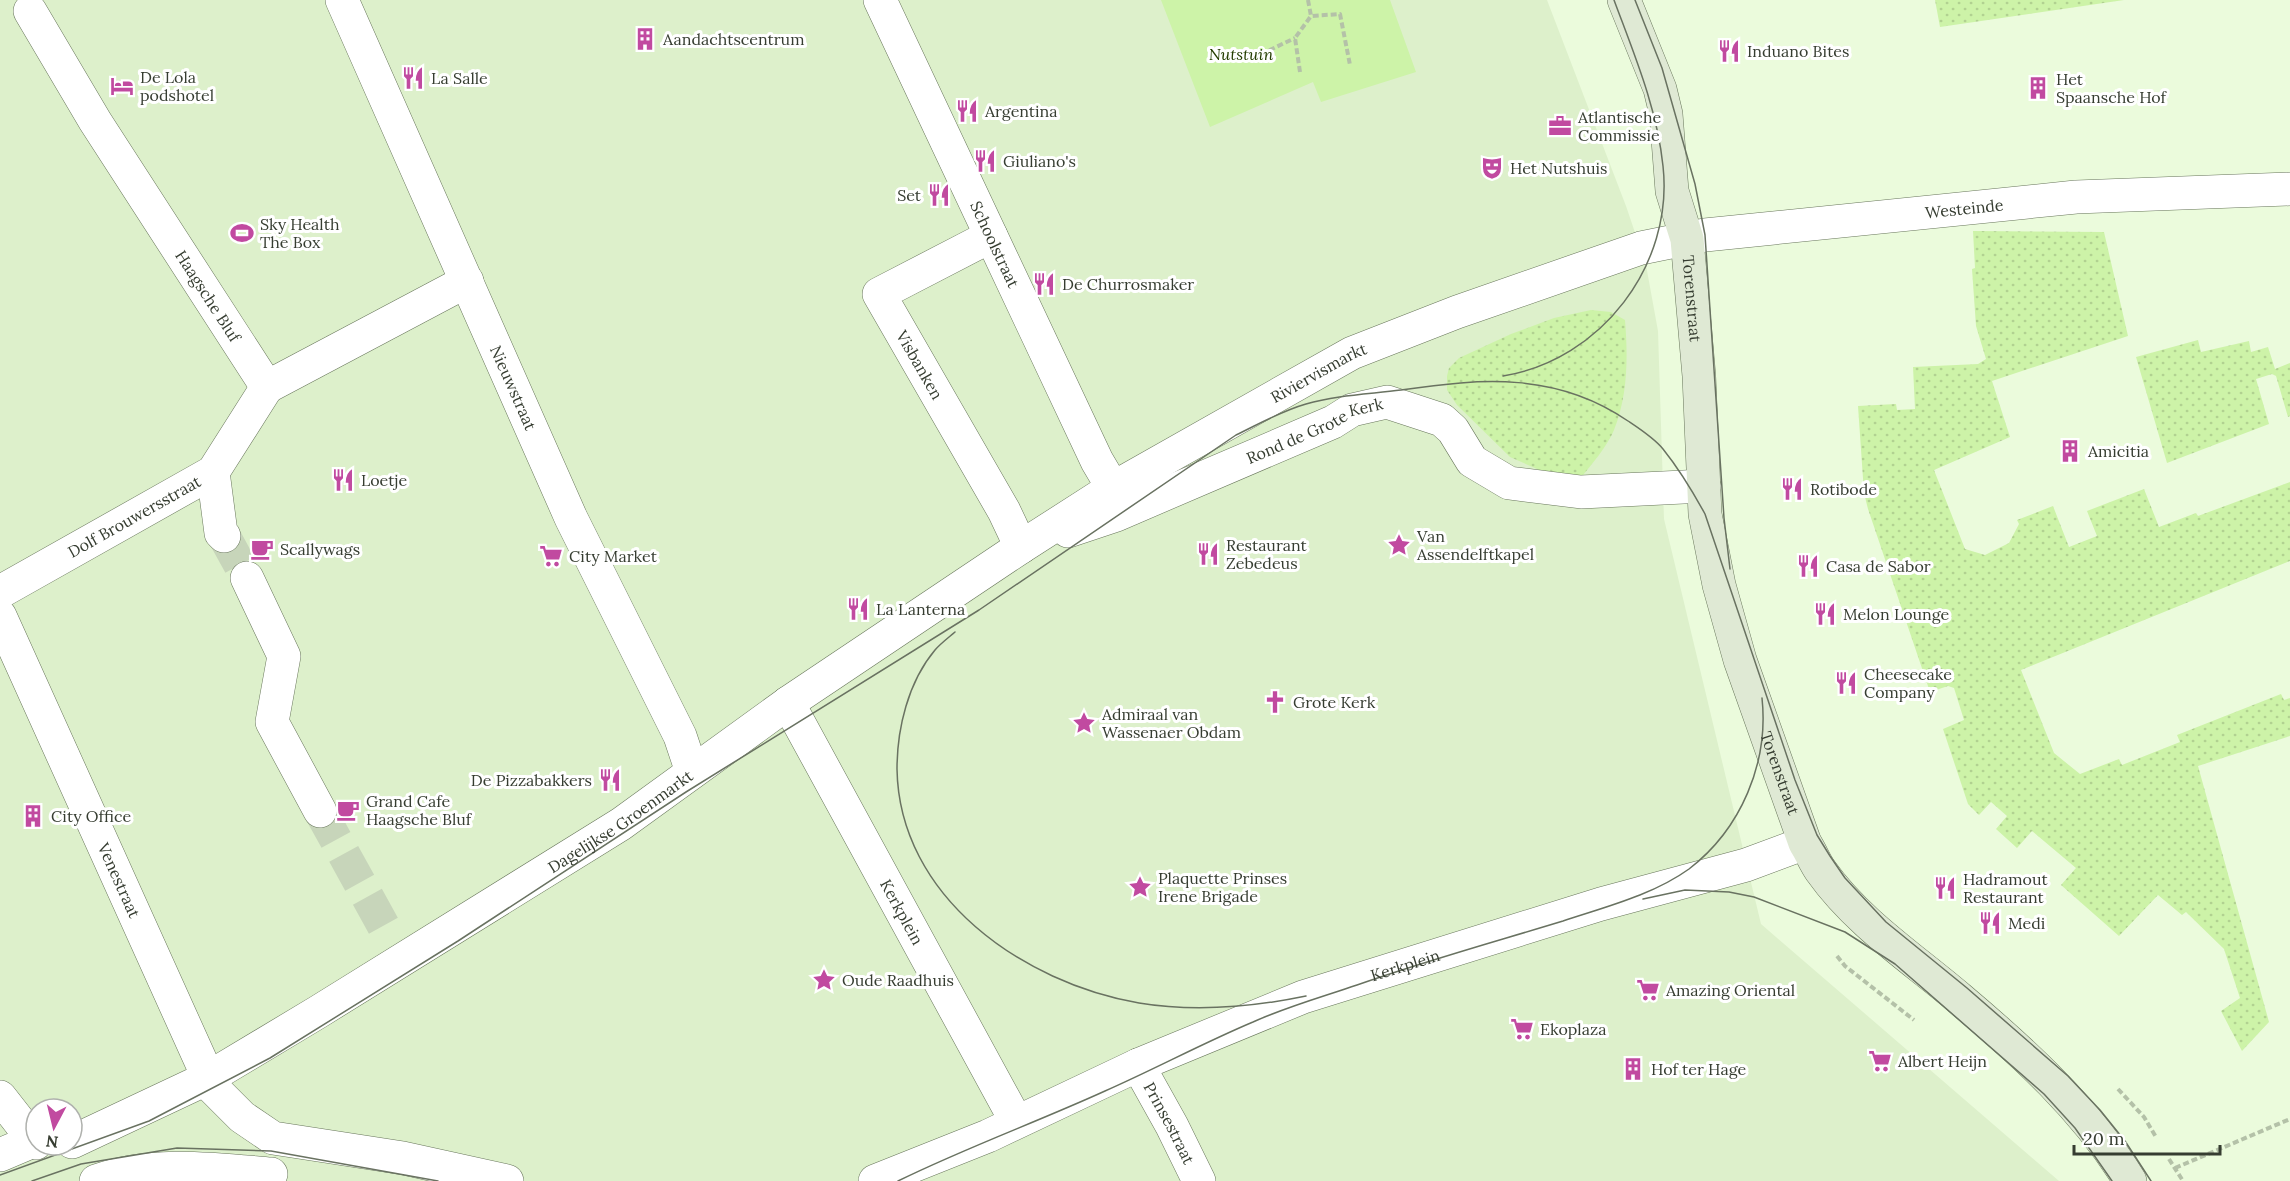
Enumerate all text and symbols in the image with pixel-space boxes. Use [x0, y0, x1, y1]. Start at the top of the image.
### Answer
building icon: Aandachtscentrum [632, 26, 658, 52]
place label: Aandachtscentrum [662, 29, 804, 49]
restaurant icon: Induano Bites [1716, 38, 1742, 64]
place label: Induano Bites [1747, 41, 1849, 61]
park label: Nutstuin [1209, 44, 1273, 64]
restaurant icon: La Salle [400, 65, 426, 91]
place label: De Lola podshotel [140, 67, 214, 105]
place label: La Salle [431, 68, 488, 88]
place label: Het Spaansche Hof [2056, 69, 2168, 107]
hotel icon: De Lola podshotel [109, 73, 135, 99]
building icon: Het Spaansche Hof [2025, 75, 2051, 101]
restaurant icon: Argentina [954, 98, 980, 124]
place label: Argentina [984, 101, 1058, 121]
place label: Atlantische Commissie [1577, 107, 1661, 145]
office icon: Atlantische Commissie [1547, 113, 1573, 139]
restaurant icon: Giuliano's [972, 148, 998, 174]
place label: Giuliano's [1003, 151, 1076, 171]
theatre icon: Het Nutshuis [1479, 155, 1505, 181]
place label: Het Nutshuis [1510, 158, 1607, 178]
restaurant icon: Set [926, 182, 952, 208]
place label: Set [897, 185, 922, 205]
street label: Westeinde [1924, 194, 2005, 222]
street label: Schoolstraat [966, 198, 1024, 292]
place label: Sky Health The Box [260, 214, 340, 252]
sports icon: Sky Health The Box [229, 220, 255, 246]
street label: Haagsche Bluf [171, 246, 246, 347]
street label: Torenstraat [1678, 254, 1706, 344]
restaurant icon: De Churrosmaker [1031, 271, 1057, 297]
place label: De Churrosmaker [1062, 274, 1194, 294]
street label: Visbanken [892, 326, 948, 403]
street label: Riviervismarkt [1267, 338, 1370, 407]
street label: Nieuwstraat [486, 342, 541, 434]
street label: Rond de Grote Kerk [1243, 393, 1386, 468]
building icon: Amicitia [2057, 438, 2083, 464]
place label: Amicitia [2087, 441, 2149, 461]
restaurant icon: Loetje [330, 467, 356, 493]
place label: Loetje [361, 470, 408, 490]
street label: Dolf Brouwersstraat [64, 471, 205, 562]
restaurant icon: Rotibode [1779, 476, 1805, 502]
place label: Rotibode [1810, 479, 1877, 499]
place label: Van Assendelftkapel [1416, 526, 1534, 564]
place icon: Van Assendelftkapel [1386, 532, 1412, 558]
place label: Restaurant Zebedeus [1226, 535, 1308, 573]
cafe icon: Scallywags [249, 536, 275, 562]
place label: Scallywags [280, 539, 360, 559]
restaurant icon: Restaurant Zebedeus [1195, 541, 1221, 567]
supermarket icon: City Market [538, 543, 564, 569]
place label: City Market [569, 546, 658, 566]
restaurant icon: Casa de Sabor [1795, 553, 1821, 579]
place label: Casa de Sabor [1826, 556, 1931, 576]
restaurant icon: La Lanterna [845, 596, 871, 622]
place label: La Lanterna [876, 599, 965, 619]
restaurant icon: Melon Lounge [1812, 601, 1838, 627]
place label: Melon Lounge [1843, 604, 1950, 624]
place label: Cheesecake Company [1864, 664, 1952, 702]
restaurant icon: Cheesecake Company [1833, 670, 1859, 696]
church icon: Grote Kerk [1262, 689, 1288, 715]
place label: Grote Kerk [1293, 692, 1376, 712]
place label: Admiraal van Wassenaer Obdam [1101, 704, 1241, 742]
place icon: Admiraal van Wassenaer Obdam [1071, 710, 1097, 736]
street label: Torenstraat [1756, 729, 1804, 818]
street label: Dagelijkse Groenmarkt [544, 765, 697, 877]
restaurant icon: De Pizzabakkers [597, 767, 623, 793]
place label: De Pizzabakkers [471, 770, 592, 790]
place label: Grand Cafe Haagsche Bluf [366, 791, 473, 829]
cafe icon: Grand Cafe Haagsche Bluf [335, 797, 361, 823]
building icon: City Office [20, 803, 46, 829]
place label: City Office [51, 806, 131, 826]
street label: Venestraat [93, 839, 145, 922]
place label: Plaquette Prinses Irene Brigade [1158, 868, 1287, 906]
place label: Hadramout Restaurant [1963, 869, 2048, 907]
place icon: Plaquette Prinses Irene Brigade [1127, 874, 1153, 900]
restaurant icon: Hadramout Restaurant [1932, 875, 1958, 901]
street label: Kerkplein [876, 876, 928, 948]
restaurant icon: Medi [1977, 910, 2003, 936]
place label: Medi [2008, 913, 2045, 933]
street label: Kerkplein [1368, 945, 1443, 985]
place icon: Oude Raadhuis [811, 967, 837, 993]
place label: Oude Raadhuis [842, 970, 954, 990]
supermarket icon: Amazing Oriental [1635, 977, 1661, 1003]
place label: Amazing Oriental [1665, 980, 1795, 1000]
supermarket icon: Ekoplaza [1509, 1016, 1535, 1042]
place label: Ekoplaza [1540, 1019, 1606, 1039]
supermarket icon: Albert Heijn [1867, 1048, 1893, 1074]
place label: Albert Heijn [1897, 1051, 1987, 1071]
building icon: Hof ter Hage [1620, 1056, 1646, 1082]
place label: Hof ter Hage [1651, 1059, 1746, 1079]
street label: Prinsestraat [1139, 1078, 1199, 1168]
north arrow [24, 1097, 84, 1157]
scale bar [2074, 1118, 2220, 1156]
text: 20 m [2083, 1127, 2125, 1150]
text: N [45, 1131, 60, 1153]

